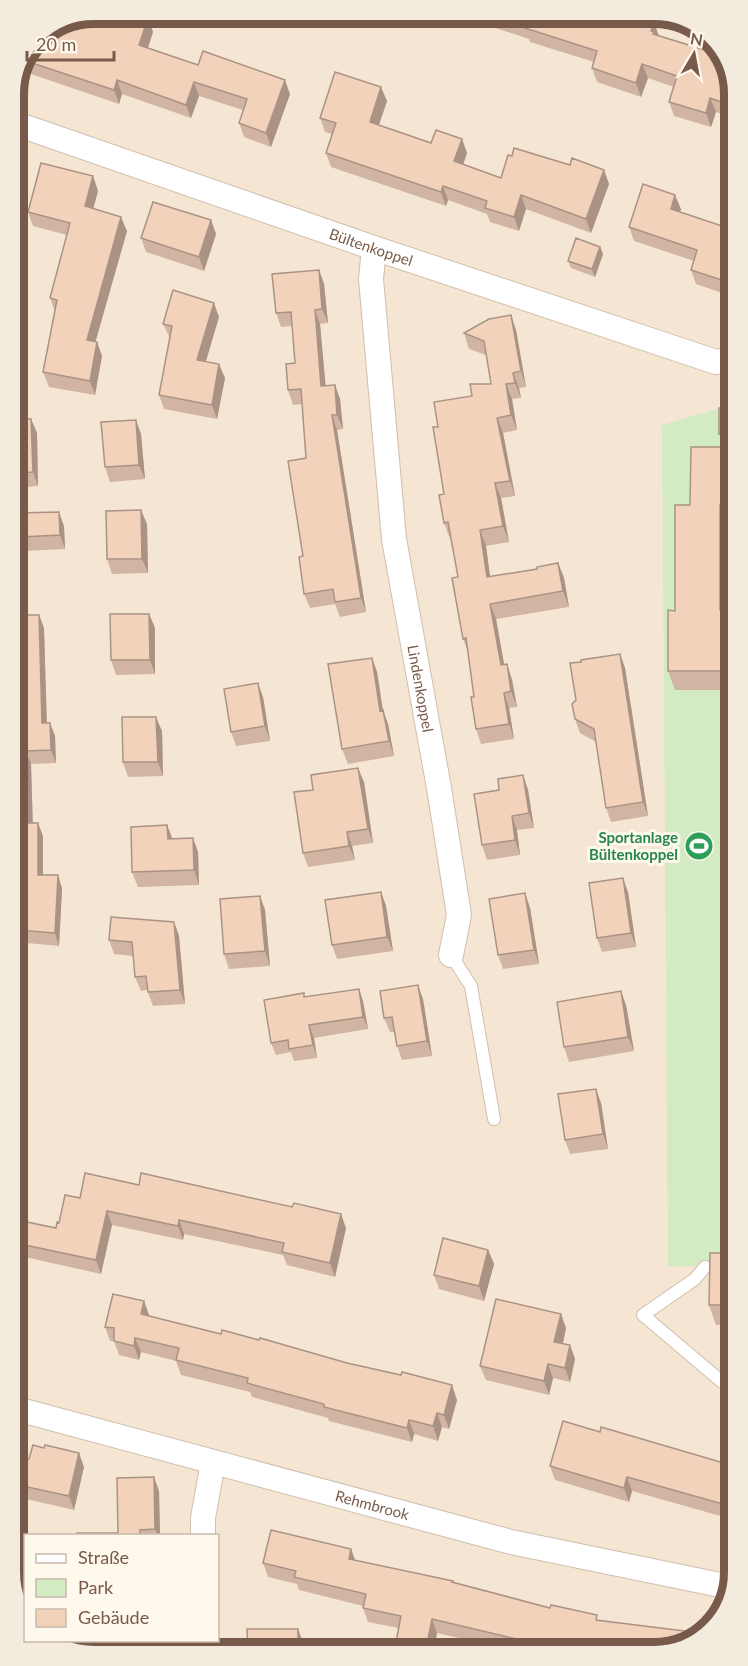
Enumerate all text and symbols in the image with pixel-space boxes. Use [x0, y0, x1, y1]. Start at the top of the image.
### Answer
scale bar [27, 24, 114, 62]
north arrow [664, 24, 724, 84]
text: N [689, 28, 704, 49]
text: 20 m [36, 33, 76, 55]
street label: Bültenkoppel [327, 224, 415, 269]
street label: Lindenkoppel [404, 643, 438, 734]
place label: Sportanlage Bültenkoppel [589, 828, 678, 863]
sports icon: Sportanlage Bültenkoppel [683, 830, 715, 862]
street label: Rehmbrook [333, 1486, 412, 1523]
legend [24, 1534, 219, 1642]
text: Straße [78, 1546, 129, 1568]
text: Park [78, 1576, 114, 1598]
text: Gebäude [78, 1606, 149, 1628]

